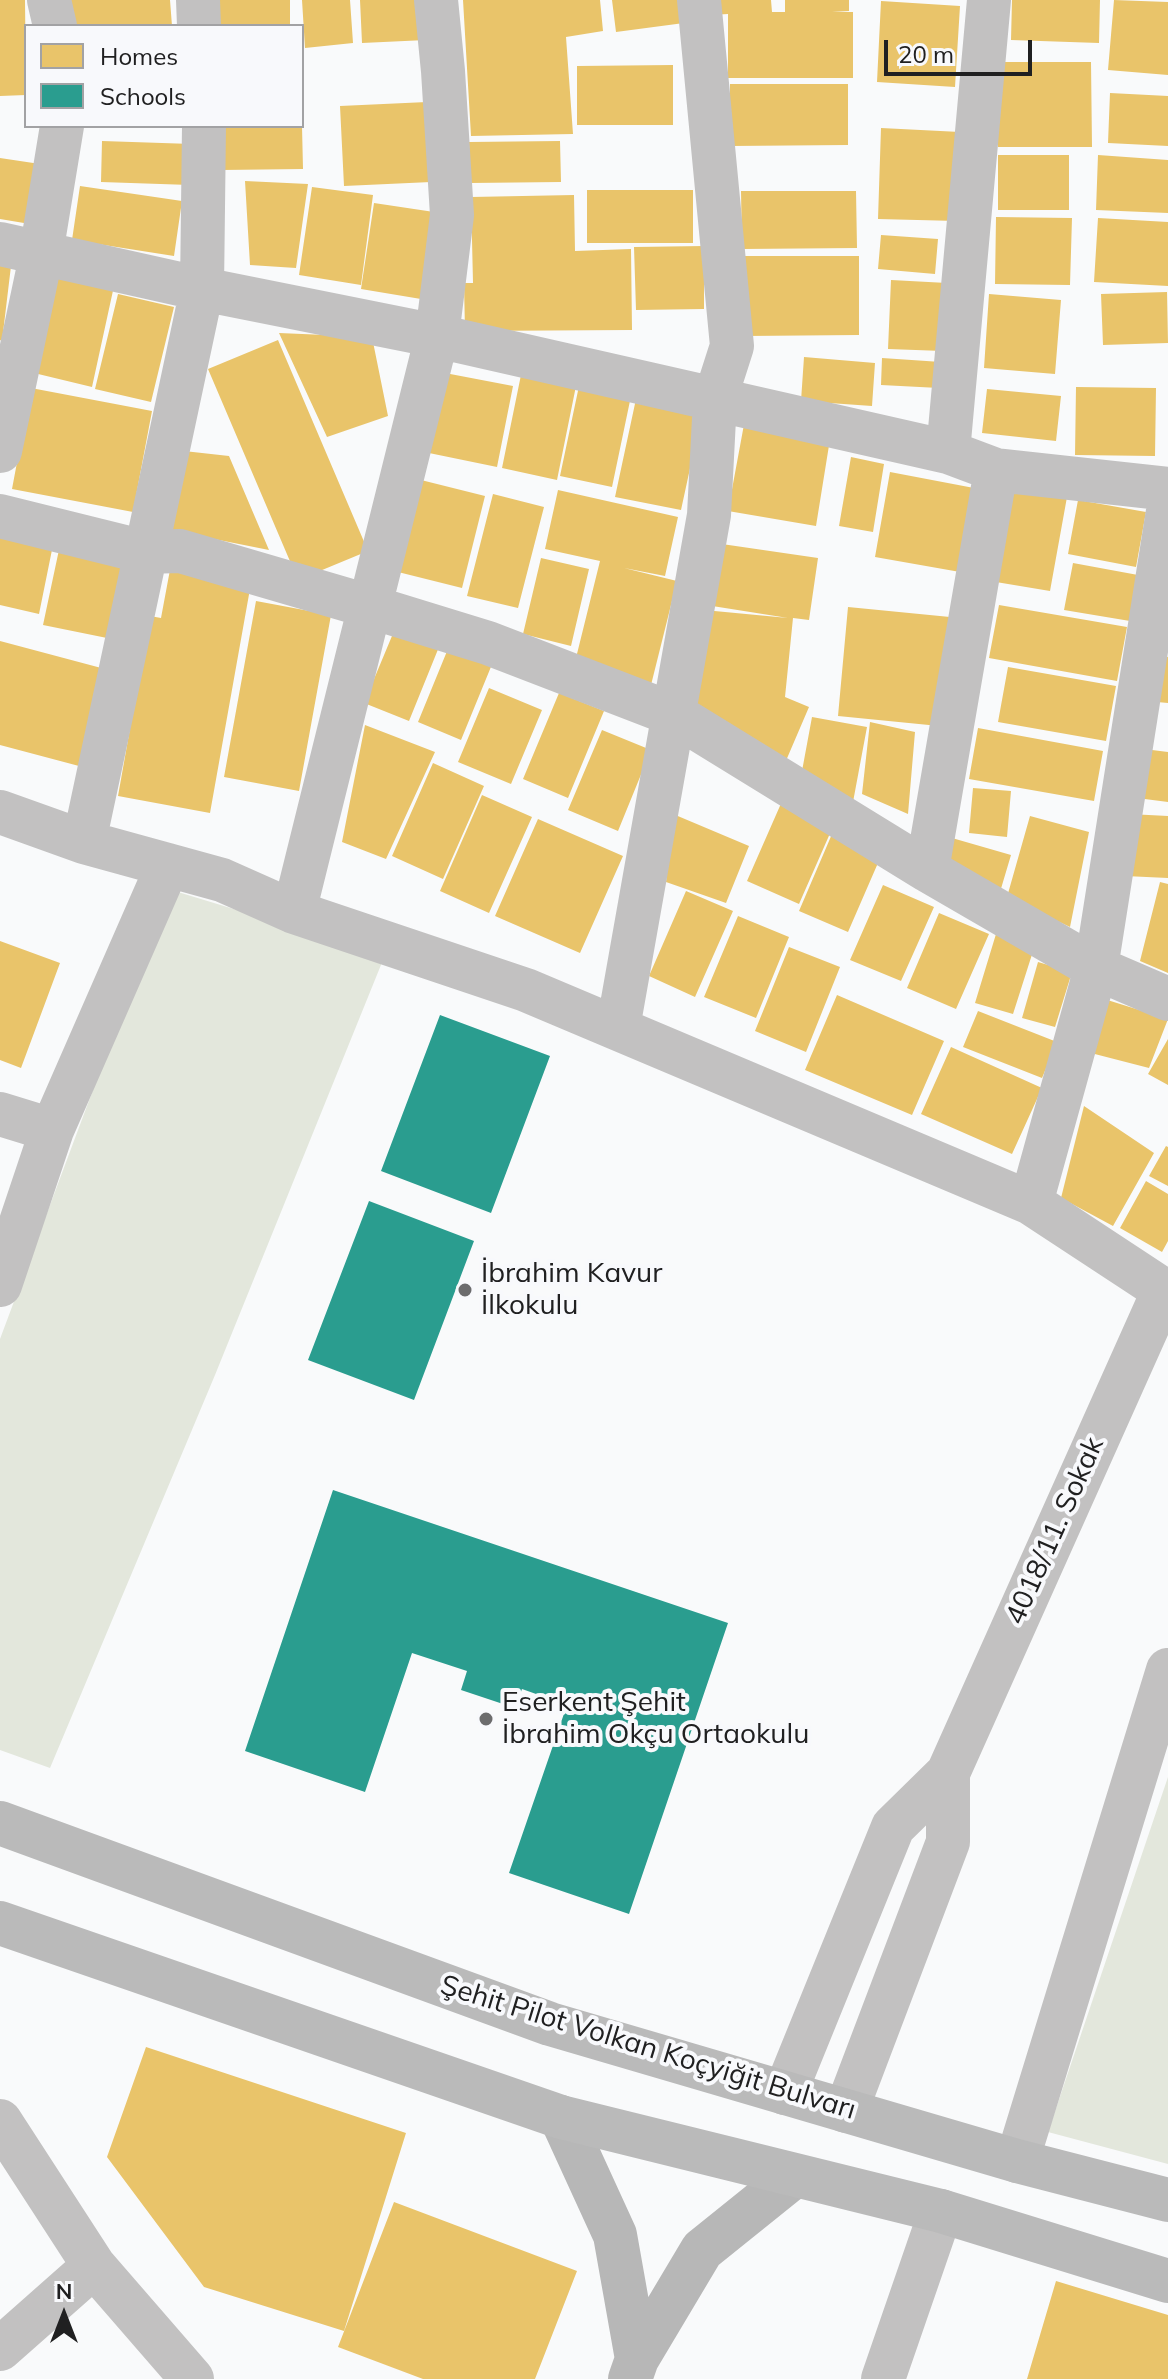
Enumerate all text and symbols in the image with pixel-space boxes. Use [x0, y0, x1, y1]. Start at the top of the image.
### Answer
legend [24, 24, 304, 128]
scale bar [888, 24, 1036, 74]
text: 20 m [898, 39, 954, 69]
text: Homes [100, 41, 178, 71]
text: Schools [100, 81, 186, 111]
place label: İbrahim Kavur İlkokulu [481, 1257, 662, 1323]
marker: İbrahim Kavur İlkokulu [456, 1281, 474, 1299]
street label: 4018/11. Sokak [999, 1432, 1111, 1630]
place label: Eserkent Şehit İbrahim Okçu Ortaokulu [502, 1686, 809, 1752]
marker: Eserkent Şehit İbrahim Okçu Ortaokulu [477, 1710, 495, 1728]
street label: Şehit Pilot Volkan Koçyiğit Bulvarı [436, 1969, 860, 2127]
north arrow [24, 2275, 104, 2355]
text: N [56, 2277, 72, 2305]

